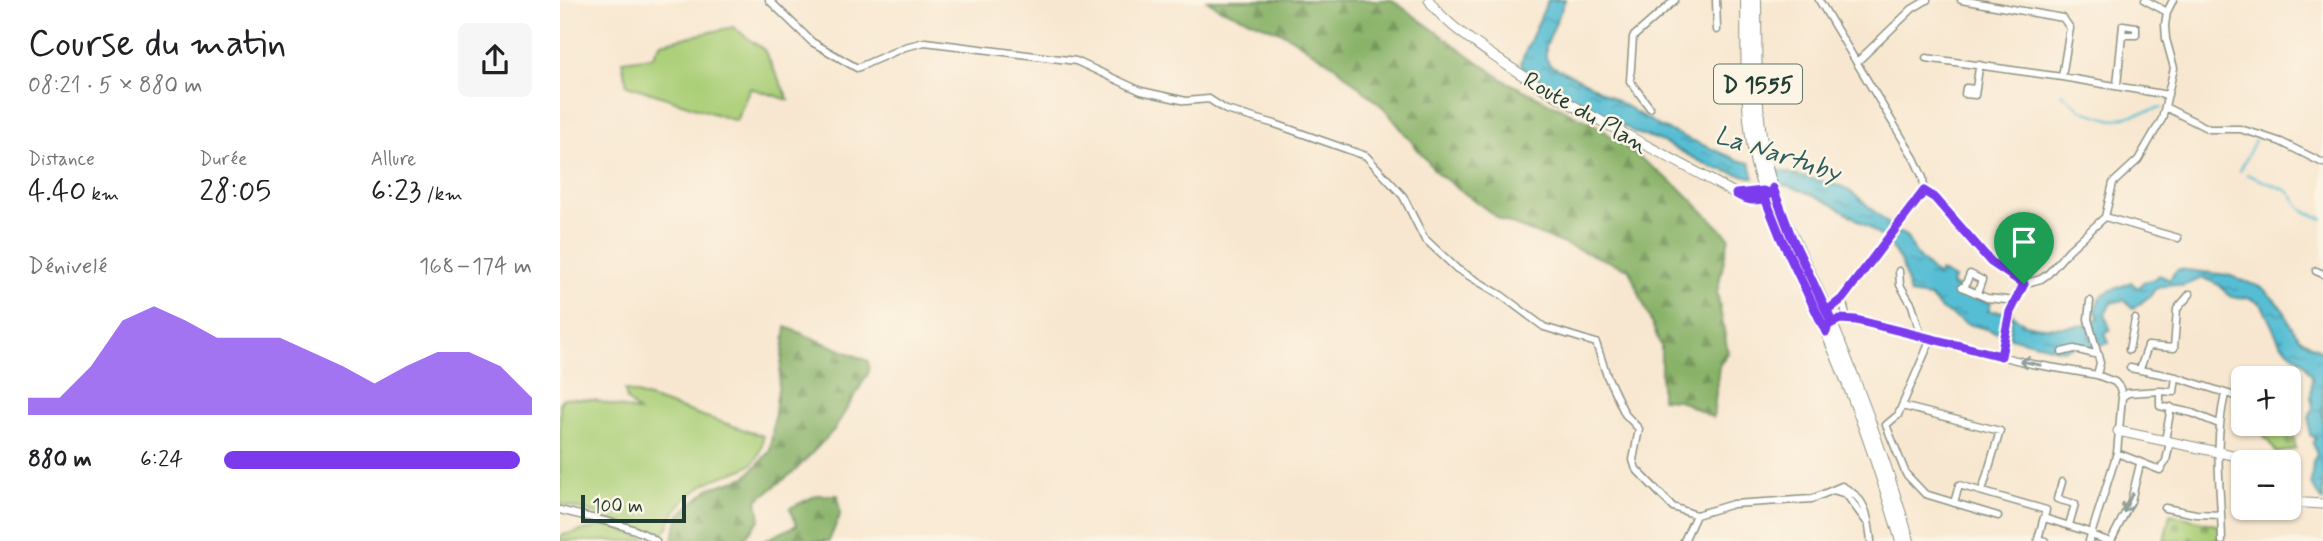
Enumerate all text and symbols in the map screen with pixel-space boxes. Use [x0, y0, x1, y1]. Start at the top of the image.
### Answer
text: Course du matin [28, 20, 286, 69]
button: share [458, 23, 532, 97]
road number: D 1555 [1714, 64, 1802, 104]
street label: Route du Plan [1517, 65, 1653, 162]
text: 08:21 · 5 × 880 m [28, 71, 203, 101]
water label: La Nartuby [1710, 119, 1846, 192]
text: Distance [28, 147, 95, 172]
text: Durée [199, 147, 247, 172]
text: Allure [371, 147, 416, 172]
text: 4.40 [28, 172, 86, 211]
text: 28:05 [199, 172, 271, 211]
text: 6:23 [371, 172, 421, 211]
text: km [86, 182, 119, 207]
text: /km [421, 182, 463, 207]
pin [1994, 212, 2054, 284]
icon: arrive [2005, 223, 2043, 261]
text: Dénivelé [28, 252, 107, 282]
text: 168–174 m [419, 252, 532, 282]
one-way arrow [2019, 355, 2042, 369]
map controls [2231, 366, 2301, 520]
button: + [2231, 366, 2301, 436]
text: 880 m [28, 445, 92, 475]
text: 6:24 [140, 445, 183, 475]
button: − [2231, 450, 2301, 520]
scale bar [581, 492, 686, 524]
one-way arrow [2121, 492, 2135, 513]
text: 100 m [592, 494, 643, 519]

